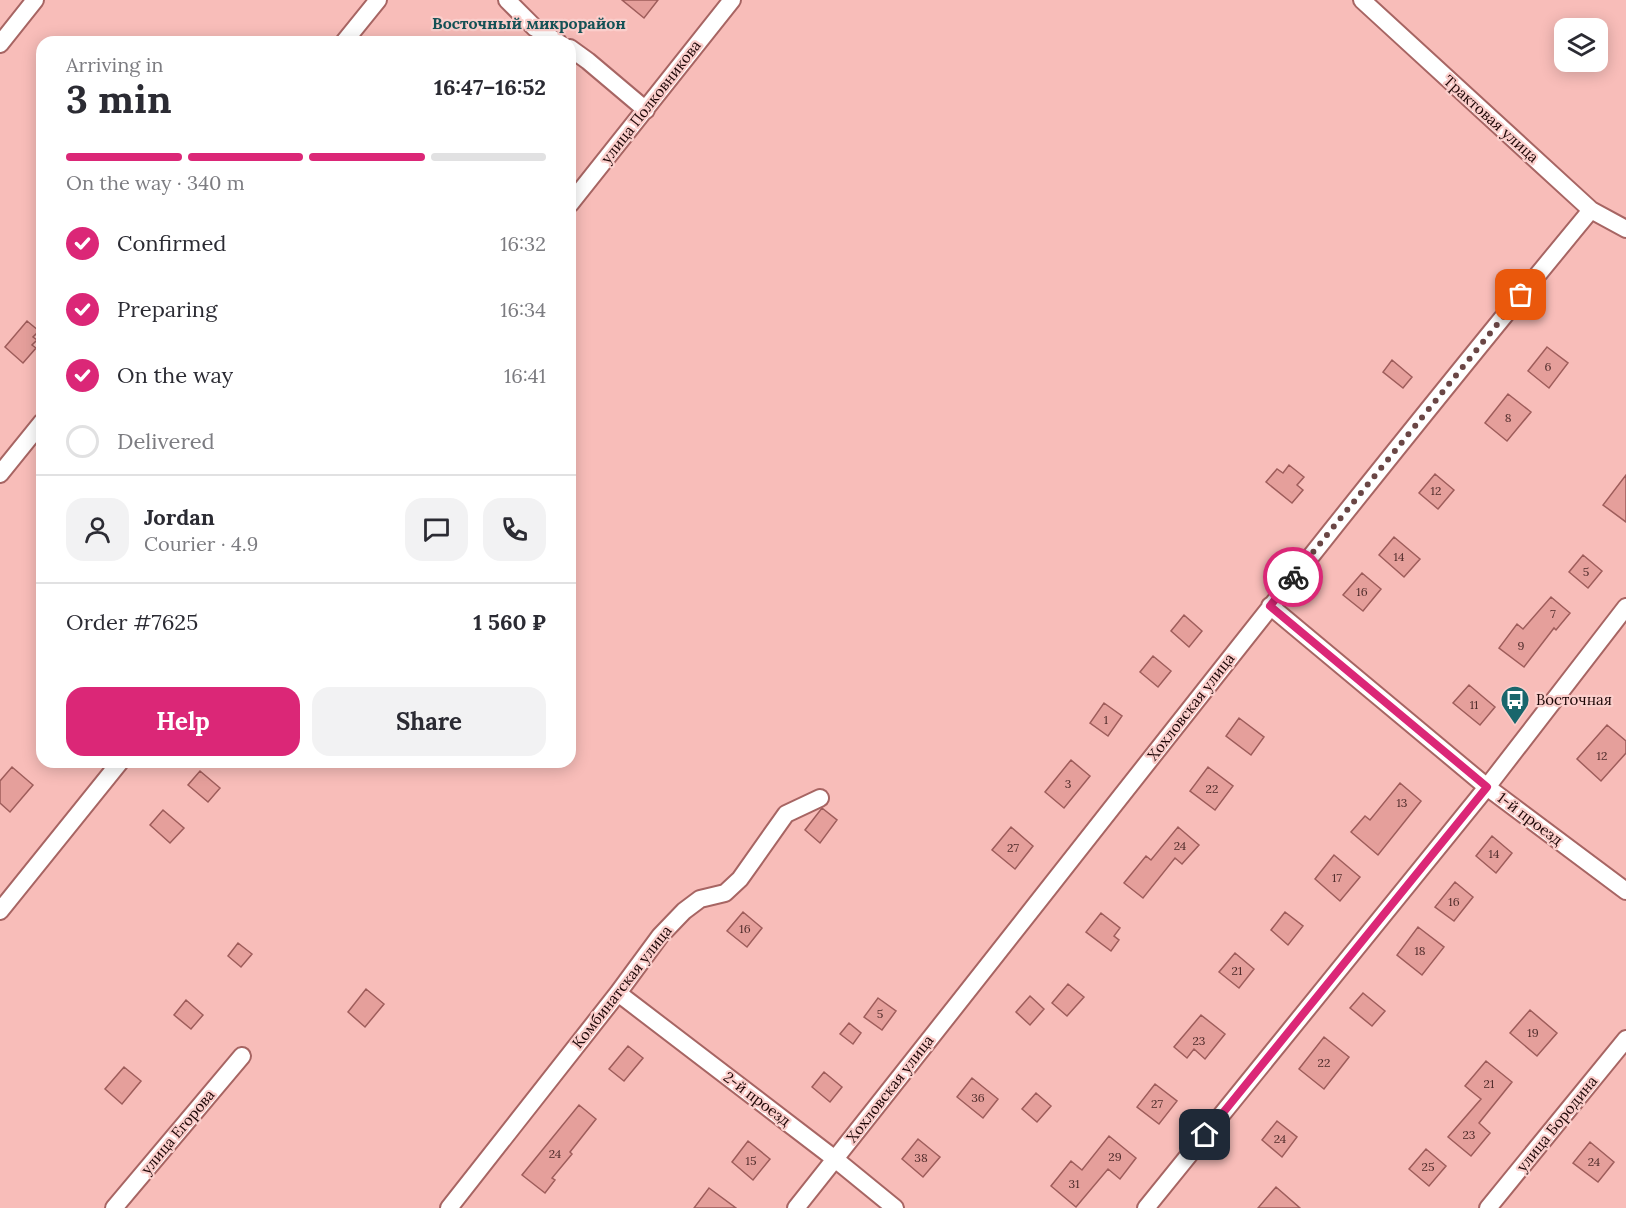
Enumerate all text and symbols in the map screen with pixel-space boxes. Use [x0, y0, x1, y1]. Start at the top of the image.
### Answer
district label: Восточный микрорайон [432, 13, 626, 33]
map controls [1554, 18, 1608, 72]
button: layers [1554, 18, 1608, 72]
street label: улица Полковникова [597, 36, 705, 167]
text: Arriving in [66, 52, 163, 77]
street label: Трактовая улица [1440, 71, 1543, 166]
text: 16:47–16:52 [434, 73, 546, 101]
text: 3 min [66, 74, 172, 124]
text: On the way · 340 m [66, 170, 245, 195]
icon: check [66, 227, 99, 260]
text: Confirmed [117, 229, 226, 257]
text: 16:32 [500, 231, 546, 256]
pin [1495, 269, 1546, 320]
icon: bag [1504, 278, 1537, 311]
icon: check [66, 293, 99, 326]
text: Preparing [117, 295, 217, 323]
text: 16:34 [500, 297, 546, 322]
icon: check [66, 359, 99, 392]
house number: 6 [1545, 359, 1552, 374]
text: On the way [117, 361, 233, 389]
text: 16:41 [504, 363, 546, 388]
house number: 8 [1505, 410, 1512, 425]
text: Delivered [117, 427, 215, 455]
house number: 12 [1431, 483, 1441, 498]
button: person [66, 498, 129, 561]
button: chat [405, 498, 468, 561]
button: phone [483, 498, 546, 561]
text: Jordan [144, 503, 215, 531]
text: Courier · 4.9 [144, 531, 258, 556]
courier [1263, 547, 1323, 607]
house number: 14 [1394, 549, 1405, 564]
icon: bike [1277, 561, 1310, 594]
house number: 5 [1583, 564, 1589, 579]
house number: 16 [1356, 584, 1368, 599]
house number: 7 [1550, 606, 1556, 621]
text: Order #7625 [66, 608, 198, 636]
text: 1 560 ₽ [473, 608, 546, 636]
house number: 9 [1518, 638, 1525, 653]
street label: Хохловская улица [1143, 649, 1239, 764]
bus stop icon: Восточная [1499, 684, 1531, 726]
button: Help [66, 687, 300, 756]
button: Share [312, 687, 546, 756]
place label: Восточная [1536, 690, 1612, 709]
house number: 11 [1470, 697, 1478, 712]
house number: 1 [1104, 712, 1108, 727]
house number: 12 [1597, 748, 1607, 763]
house number: 3 [1065, 776, 1072, 791]
house number: 22 [1206, 781, 1218, 796]
street label: 1-й проезд [1494, 788, 1567, 849]
house number: 13 [1396, 795, 1408, 810]
house number: 24 [1174, 838, 1187, 853]
house number: 27 [1007, 840, 1019, 855]
house number: 14 [1489, 846, 1500, 861]
house number: 17 [1332, 870, 1342, 885]
house number: 16 [1448, 894, 1460, 909]
street label: Комбинатская улица [568, 921, 676, 1052]
house number: 16 [739, 921, 751, 936]
house number: 18 [1414, 943, 1426, 958]
house number: 21 [1232, 963, 1242, 978]
house number: 5 [877, 1006, 883, 1021]
house number: 19 [1527, 1025, 1539, 1040]
street label: Хохловская улица [842, 1031, 938, 1146]
house number: 23 [1193, 1033, 1206, 1048]
house number: 22 [1318, 1055, 1330, 1070]
street label: 2-й проезд [720, 1067, 795, 1130]
street label: улица Бородина [1512, 1072, 1601, 1176]
house number: 21 [1484, 1076, 1494, 1091]
street label: улица Егорова [137, 1085, 219, 1178]
house number: 36 [971, 1090, 985, 1105]
house number: 27 [1151, 1096, 1163, 1111]
pin [1179, 1109, 1230, 1160]
icon: home [1188, 1118, 1221, 1151]
house number: 23 [1463, 1127, 1476, 1142]
house number: 24 [1274, 1131, 1287, 1146]
house number: 24 [549, 1146, 562, 1161]
house number: 29 [1108, 1149, 1122, 1164]
house number: 38 [914, 1150, 928, 1165]
house number: 15 [746, 1153, 756, 1168]
house number: 24 [1588, 1154, 1601, 1169]
house number: 25 [1422, 1159, 1434, 1174]
house number: 31 [1068, 1176, 1080, 1191]

